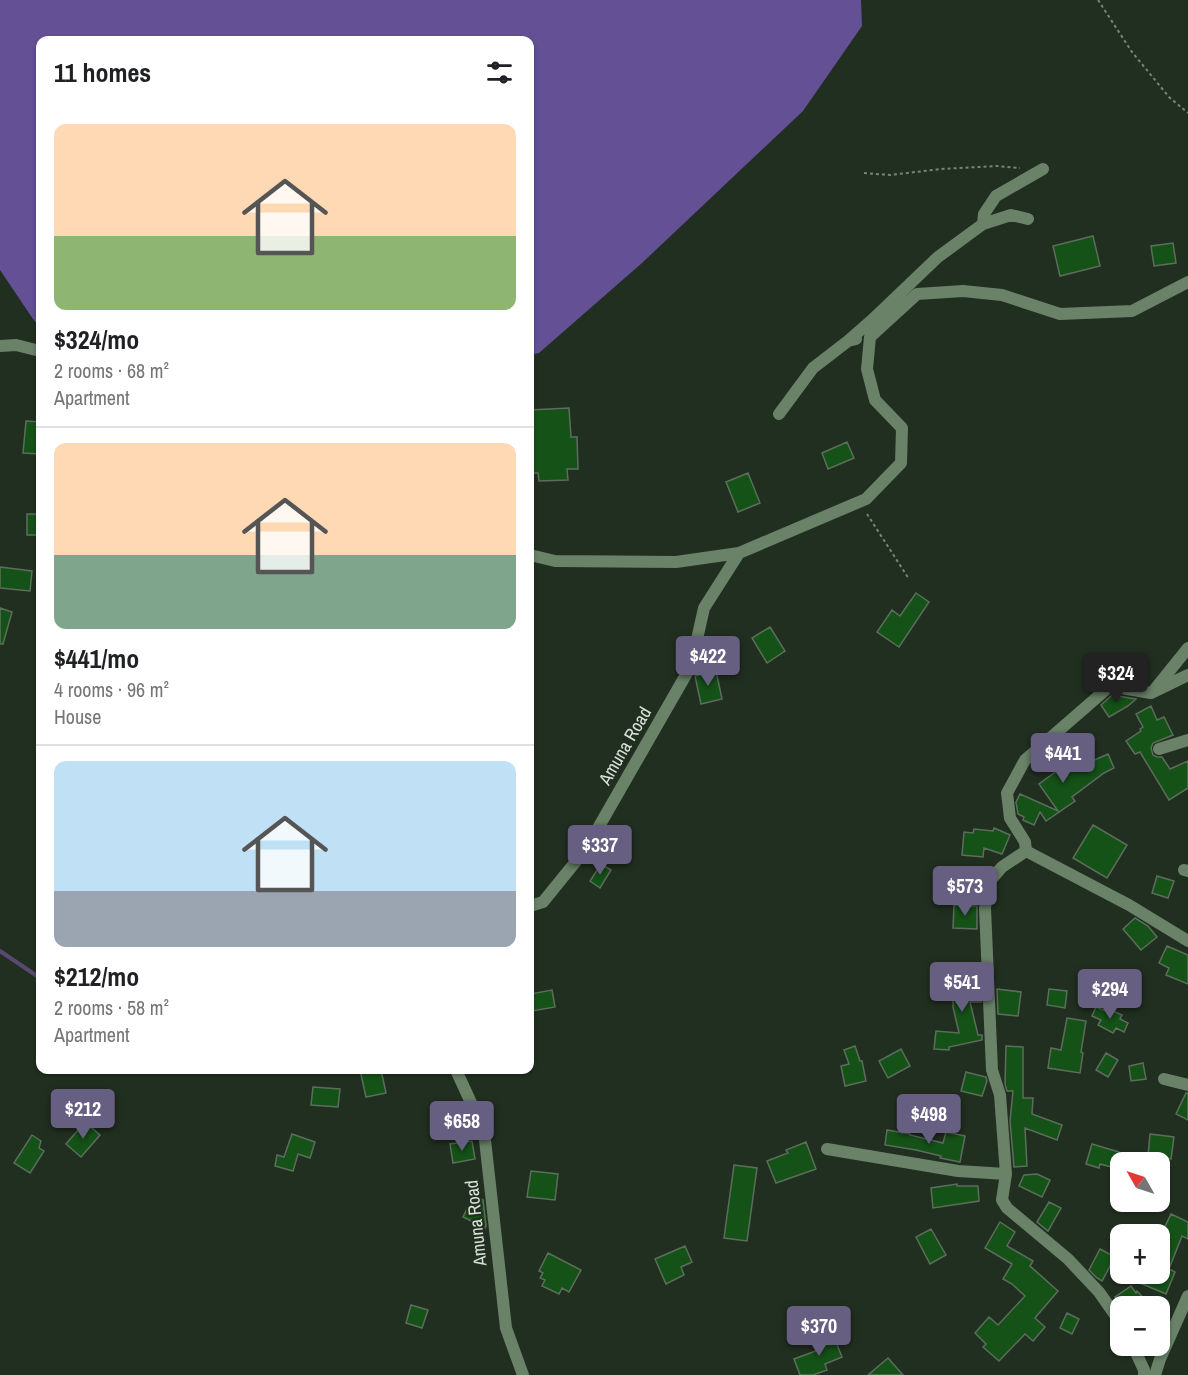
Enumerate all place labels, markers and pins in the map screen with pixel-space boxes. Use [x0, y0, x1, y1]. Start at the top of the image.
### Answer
pin: $422 [672, 636, 744, 687]
pin: $324 [1080, 653, 1152, 704]
pin: $441 [1027, 733, 1099, 784]
pin: $337 [564, 825, 636, 876]
pin: $573 [929, 866, 1001, 917]
pin: $541 [926, 962, 998, 1013]
pin: $294 [1074, 969, 1146, 1020]
pin: $212 [47, 1089, 119, 1140]
pin: $498 [893, 1094, 965, 1145]
pin: $658 [426, 1101, 498, 1152]
pin: $370 [783, 1306, 855, 1357]

